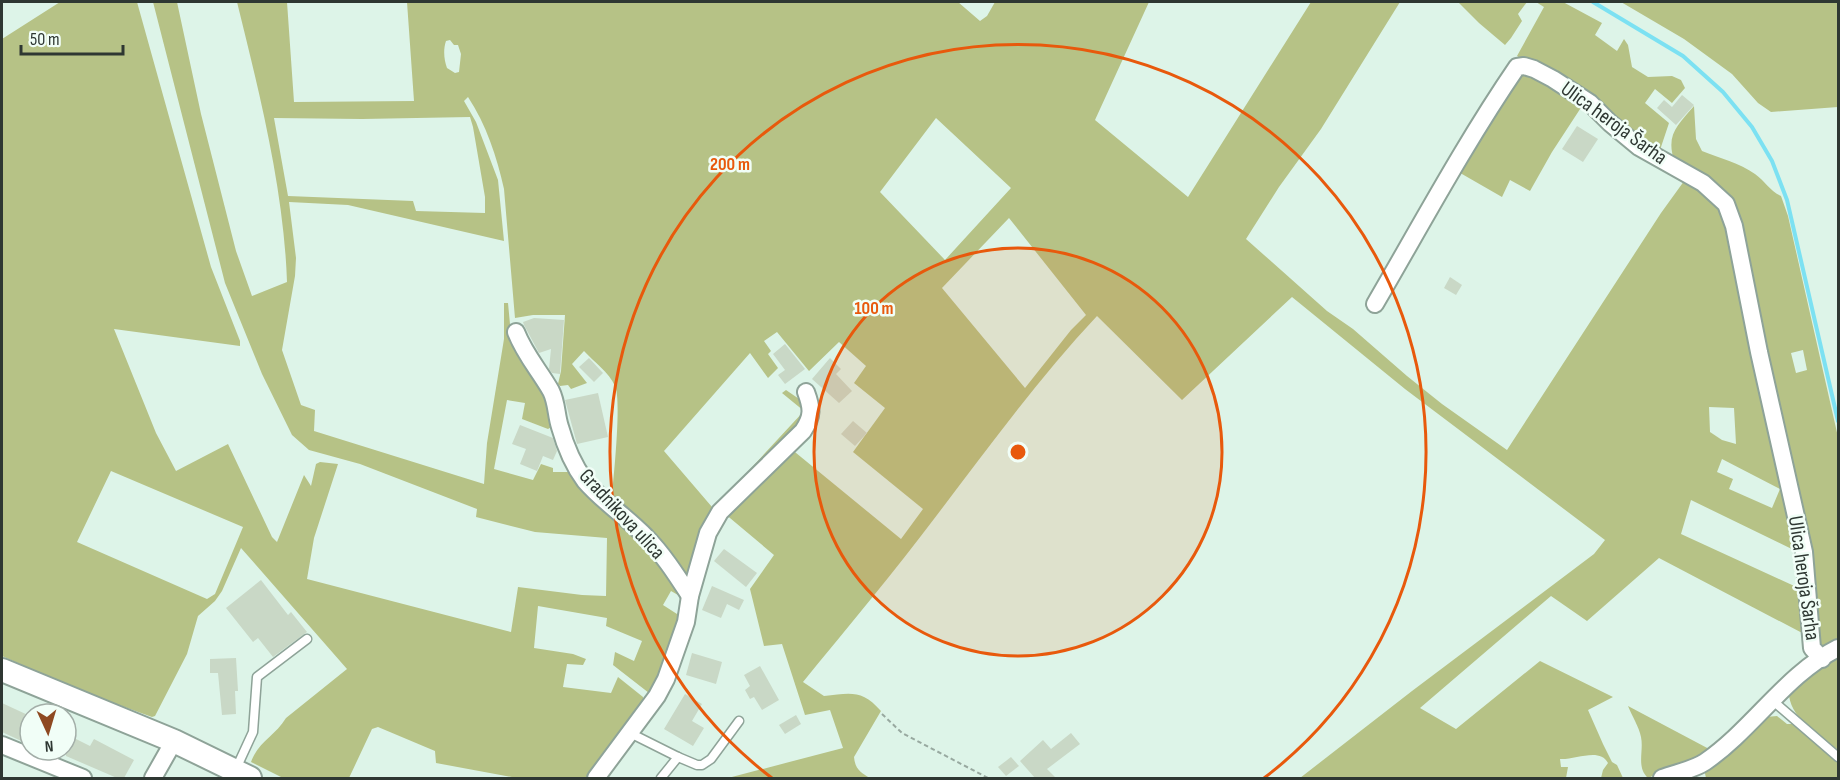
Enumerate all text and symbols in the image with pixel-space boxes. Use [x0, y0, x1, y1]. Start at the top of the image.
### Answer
scale bar [21, 18, 123, 56]
text: 50 m [30, 29, 60, 50]
street label: Ulica heroja Šarha [1556, 76, 1672, 170]
text: 200 m [710, 154, 750, 175]
text: 100 m [855, 298, 894, 319]
centre of rings [1008, 442, 1028, 462]
street label: Gradnikova ulica [574, 464, 670, 564]
street label: Ulica heroja Šarha [1783, 514, 1825, 642]
north arrow [18, 702, 78, 762]
text: N [44, 736, 54, 755]

